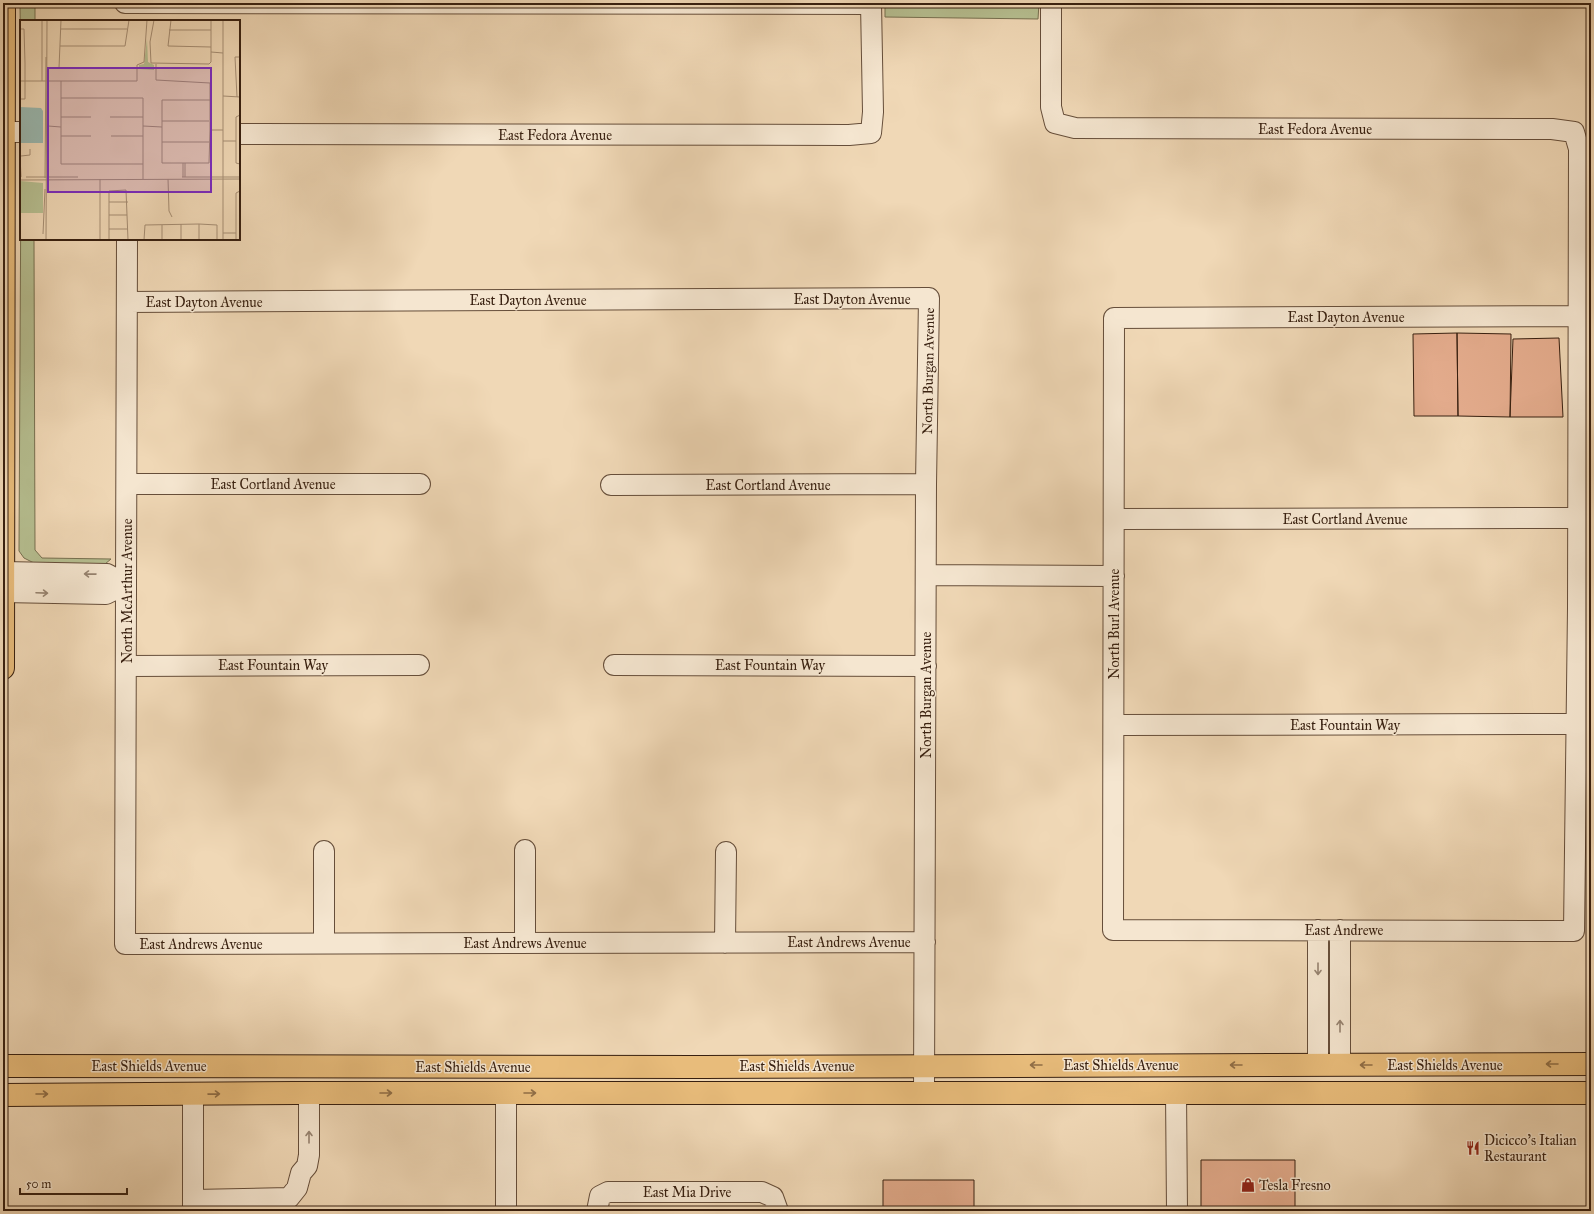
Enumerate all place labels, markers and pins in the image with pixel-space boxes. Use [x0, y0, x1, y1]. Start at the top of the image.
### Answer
place label: Dicicco's Italian Restaurant [1484, 1132, 1577, 1165]
restaurant icon: Dicicco's Italian Restaurant [1465, 1140, 1481, 1156]
shop icon: Tesla Fresno [1240, 1177, 1256, 1193]
place label: Tesla Fresno [1259, 1177, 1331, 1194]

